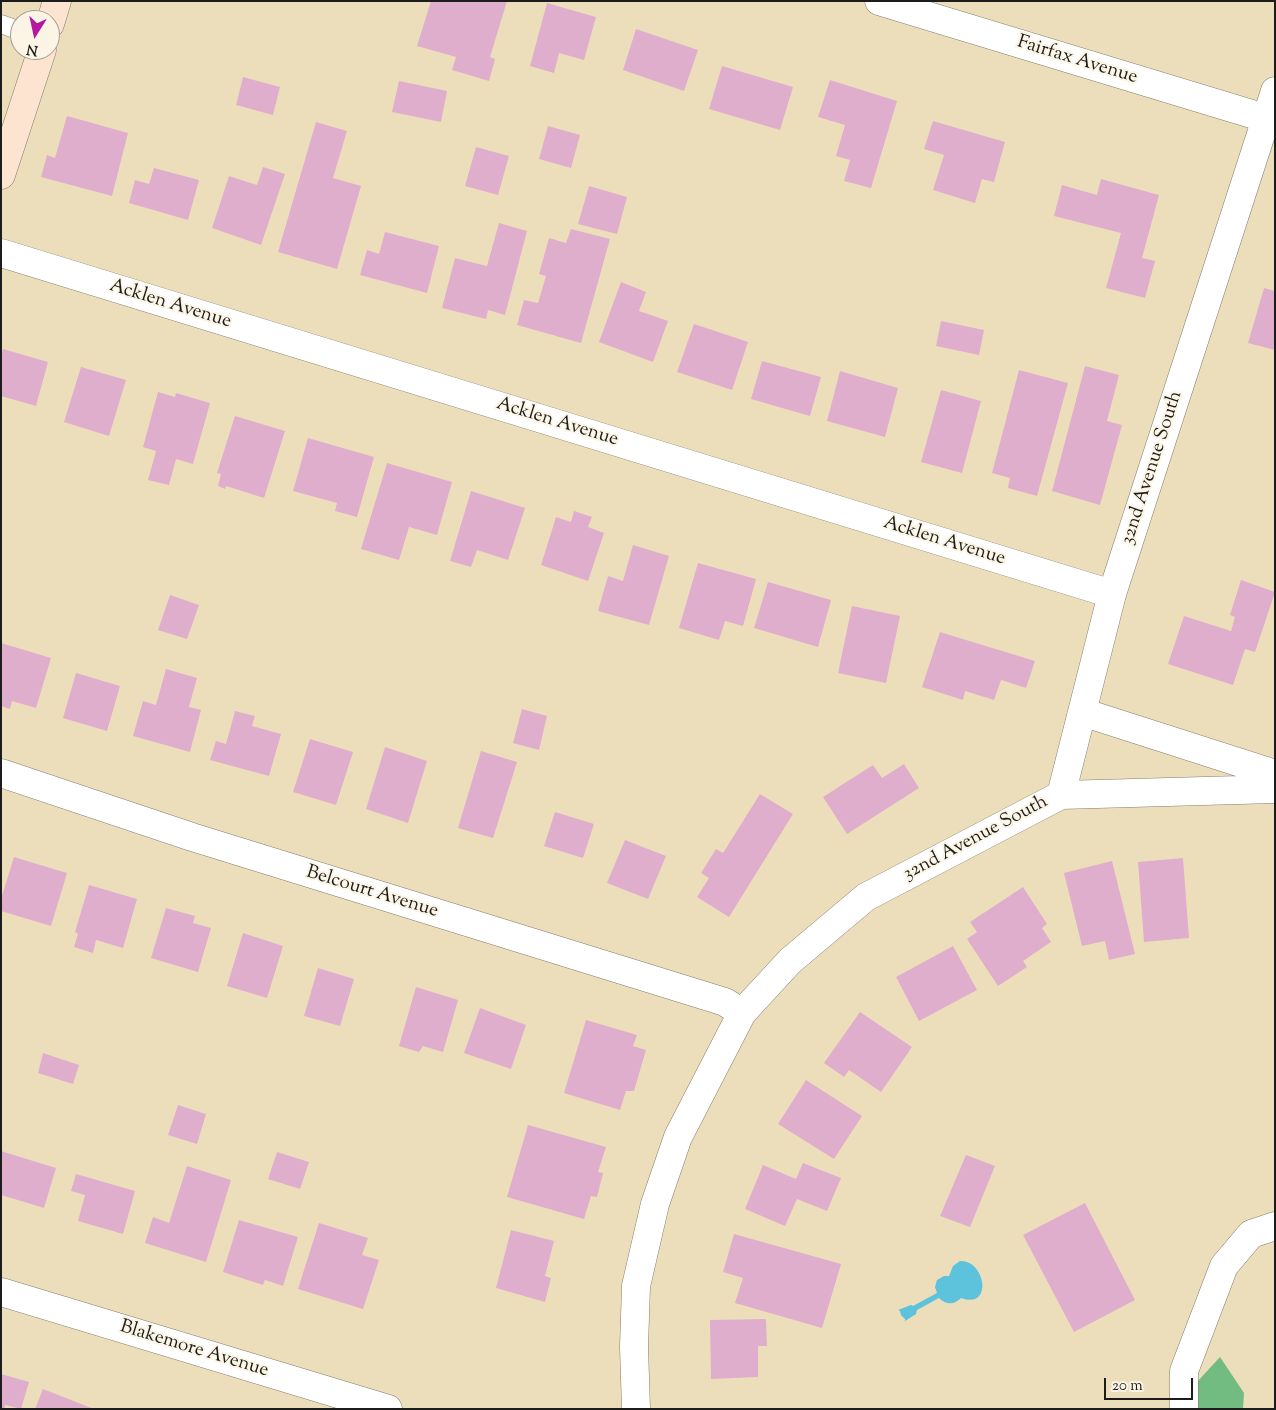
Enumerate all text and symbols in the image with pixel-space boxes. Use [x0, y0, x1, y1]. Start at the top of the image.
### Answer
north arrow [10, 10, 60, 60]
street label: Fairfax Avenue [1014, 32, 1140, 90]
text: N [25, 38, 40, 60]
street label: Acklen Avenue [106, 276, 234, 334]
street label: 32nd Avenue South [1117, 388, 1189, 548]
street label: Acklen Avenue [493, 394, 621, 452]
street label: Acklen Avenue [880, 513, 1008, 571]
street label: 32nd Avenue South [900, 791, 1052, 887]
street label: Belcourt Avenue [303, 862, 441, 924]
street label: Blakemore Avenue [117, 1317, 271, 1383]
scale bar [1106, 1368, 1195, 1400]
text: 20 m [1112, 1376, 1143, 1397]

